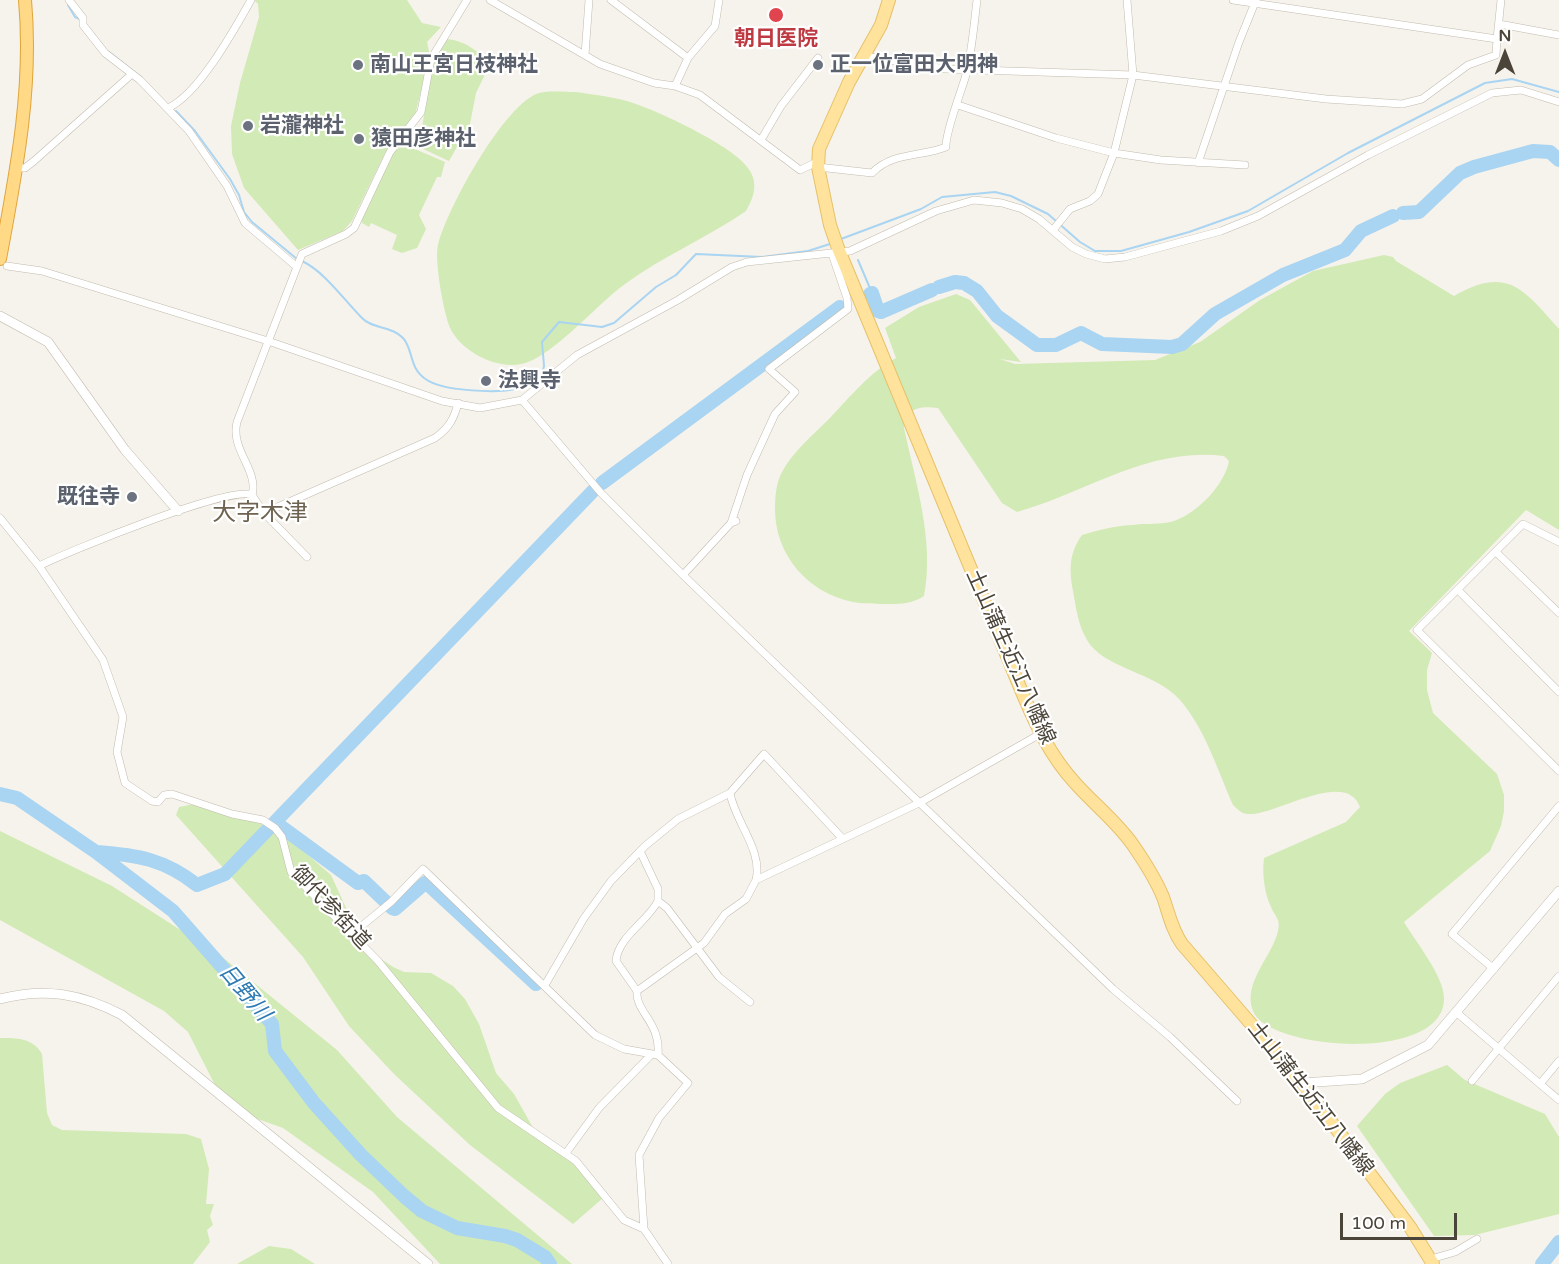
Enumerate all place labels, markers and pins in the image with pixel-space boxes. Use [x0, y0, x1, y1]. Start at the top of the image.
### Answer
marker: 朝日医院 [767, 6, 785, 24]
place label: 朝日医院 [734, 26, 818, 52]
place label: 南山王宮日枝神社 [370, 52, 538, 78]
place label: 正一位富田大明神 [830, 52, 998, 78]
marker: 南山王宮日枝神社 [351, 58, 365, 72]
marker: 正一位富田大明神 [811, 58, 825, 72]
place label: 岩瀧神社 [260, 113, 344, 139]
marker: 岩瀧神社 [241, 119, 255, 133]
place label: 猿田彦神社 [371, 126, 476, 152]
marker: 猿田彦神社 [352, 132, 366, 146]
place label: 法興寺 [498, 368, 561, 394]
marker: 法興寺 [479, 374, 493, 388]
place label: 既往寺 [57, 484, 120, 510]
marker: 既往寺 [125, 490, 139, 504]

